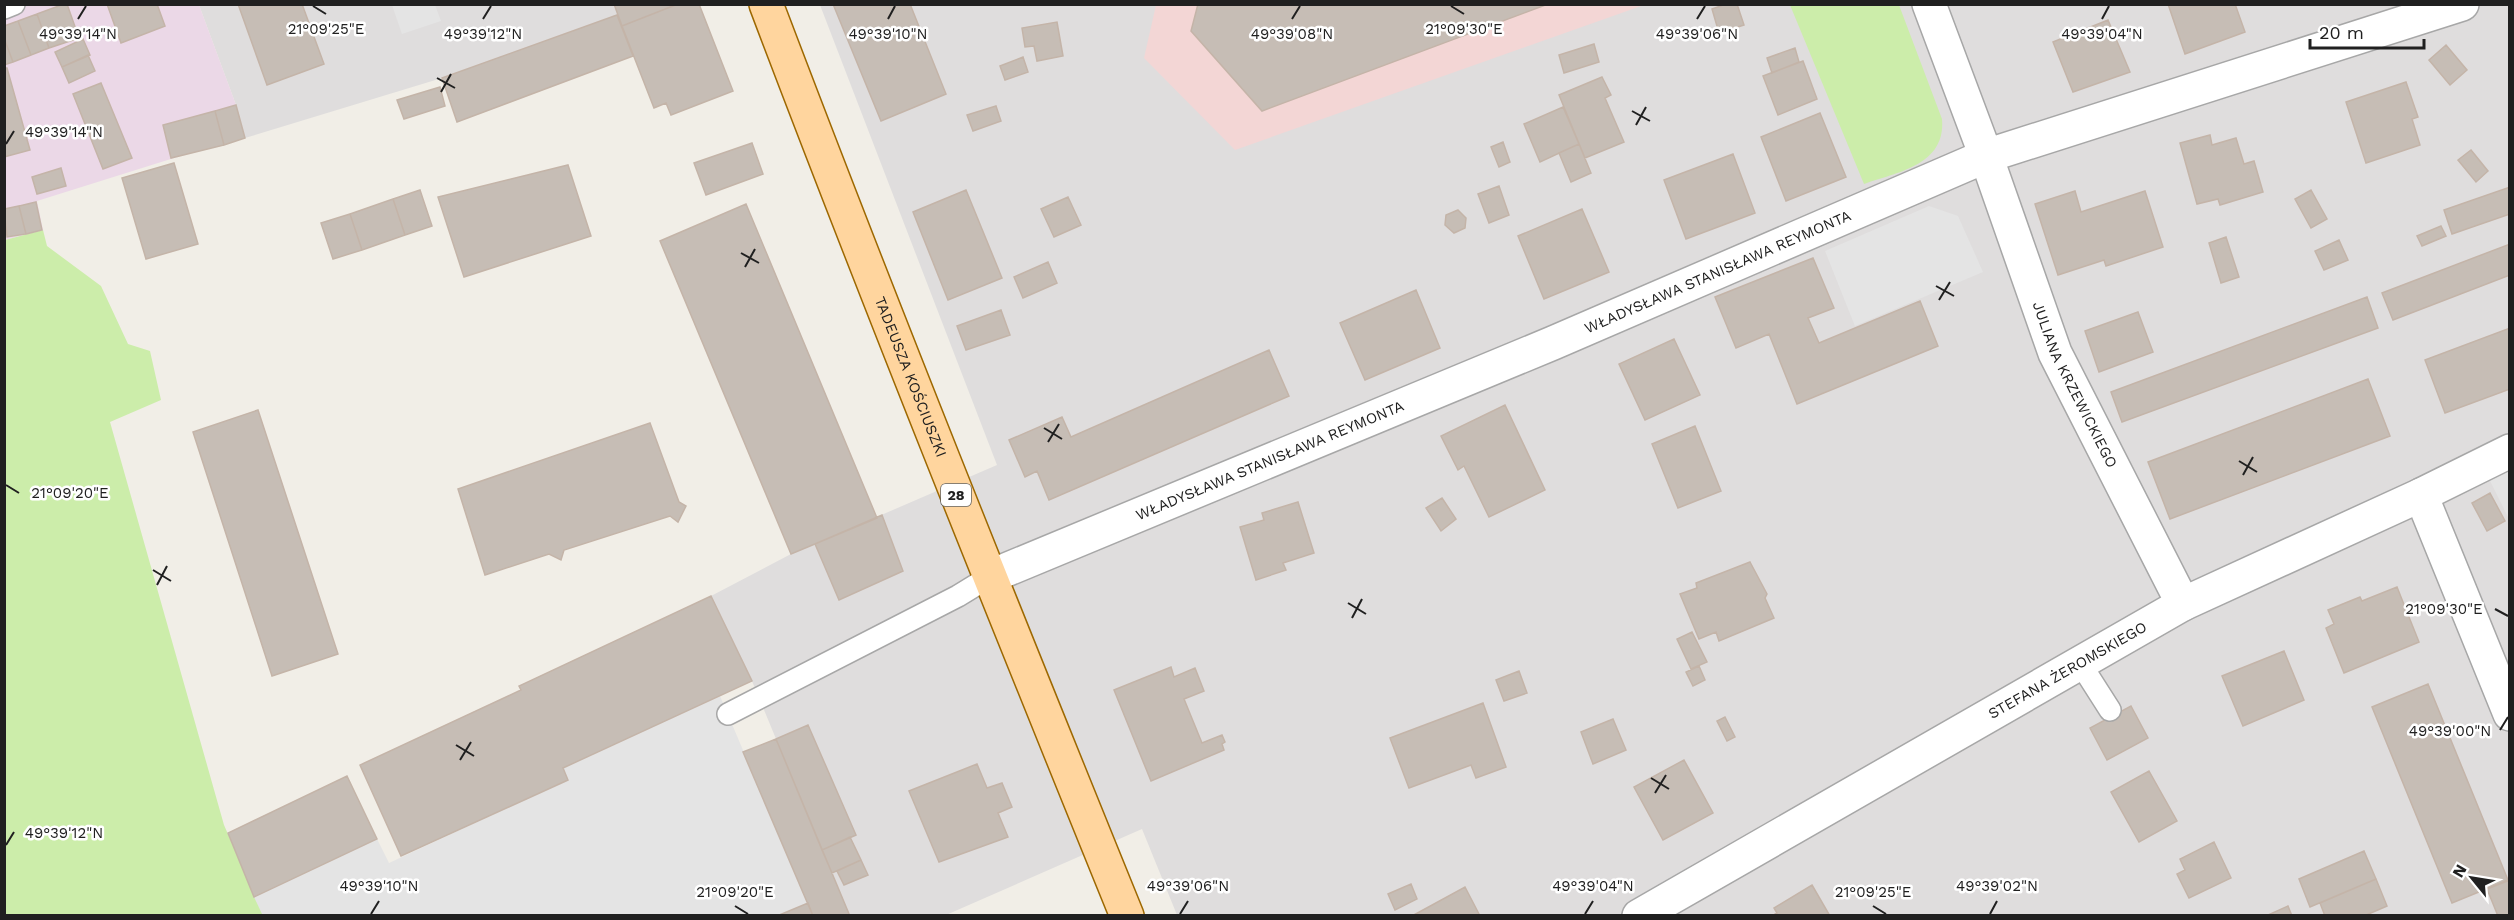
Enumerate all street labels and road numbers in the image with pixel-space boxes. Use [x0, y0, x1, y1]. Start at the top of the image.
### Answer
street label: WŁADYSŁAWA STANISŁAWA REYMONTA [1582, 206, 1854, 337]
street label: TADEUSZA KOŚCIUSZKI [871, 294, 950, 460]
street label: JULIANA KRZEWICKIEGO [2029, 299, 2121, 471]
street label: WŁADYSŁAWA STANISŁAWA REYMONTA [1133, 397, 1407, 524]
road number: 28 [941, 484, 971, 506]
street label: STEFANA ŻEROMSKIEGO [1985, 618, 2150, 723]

